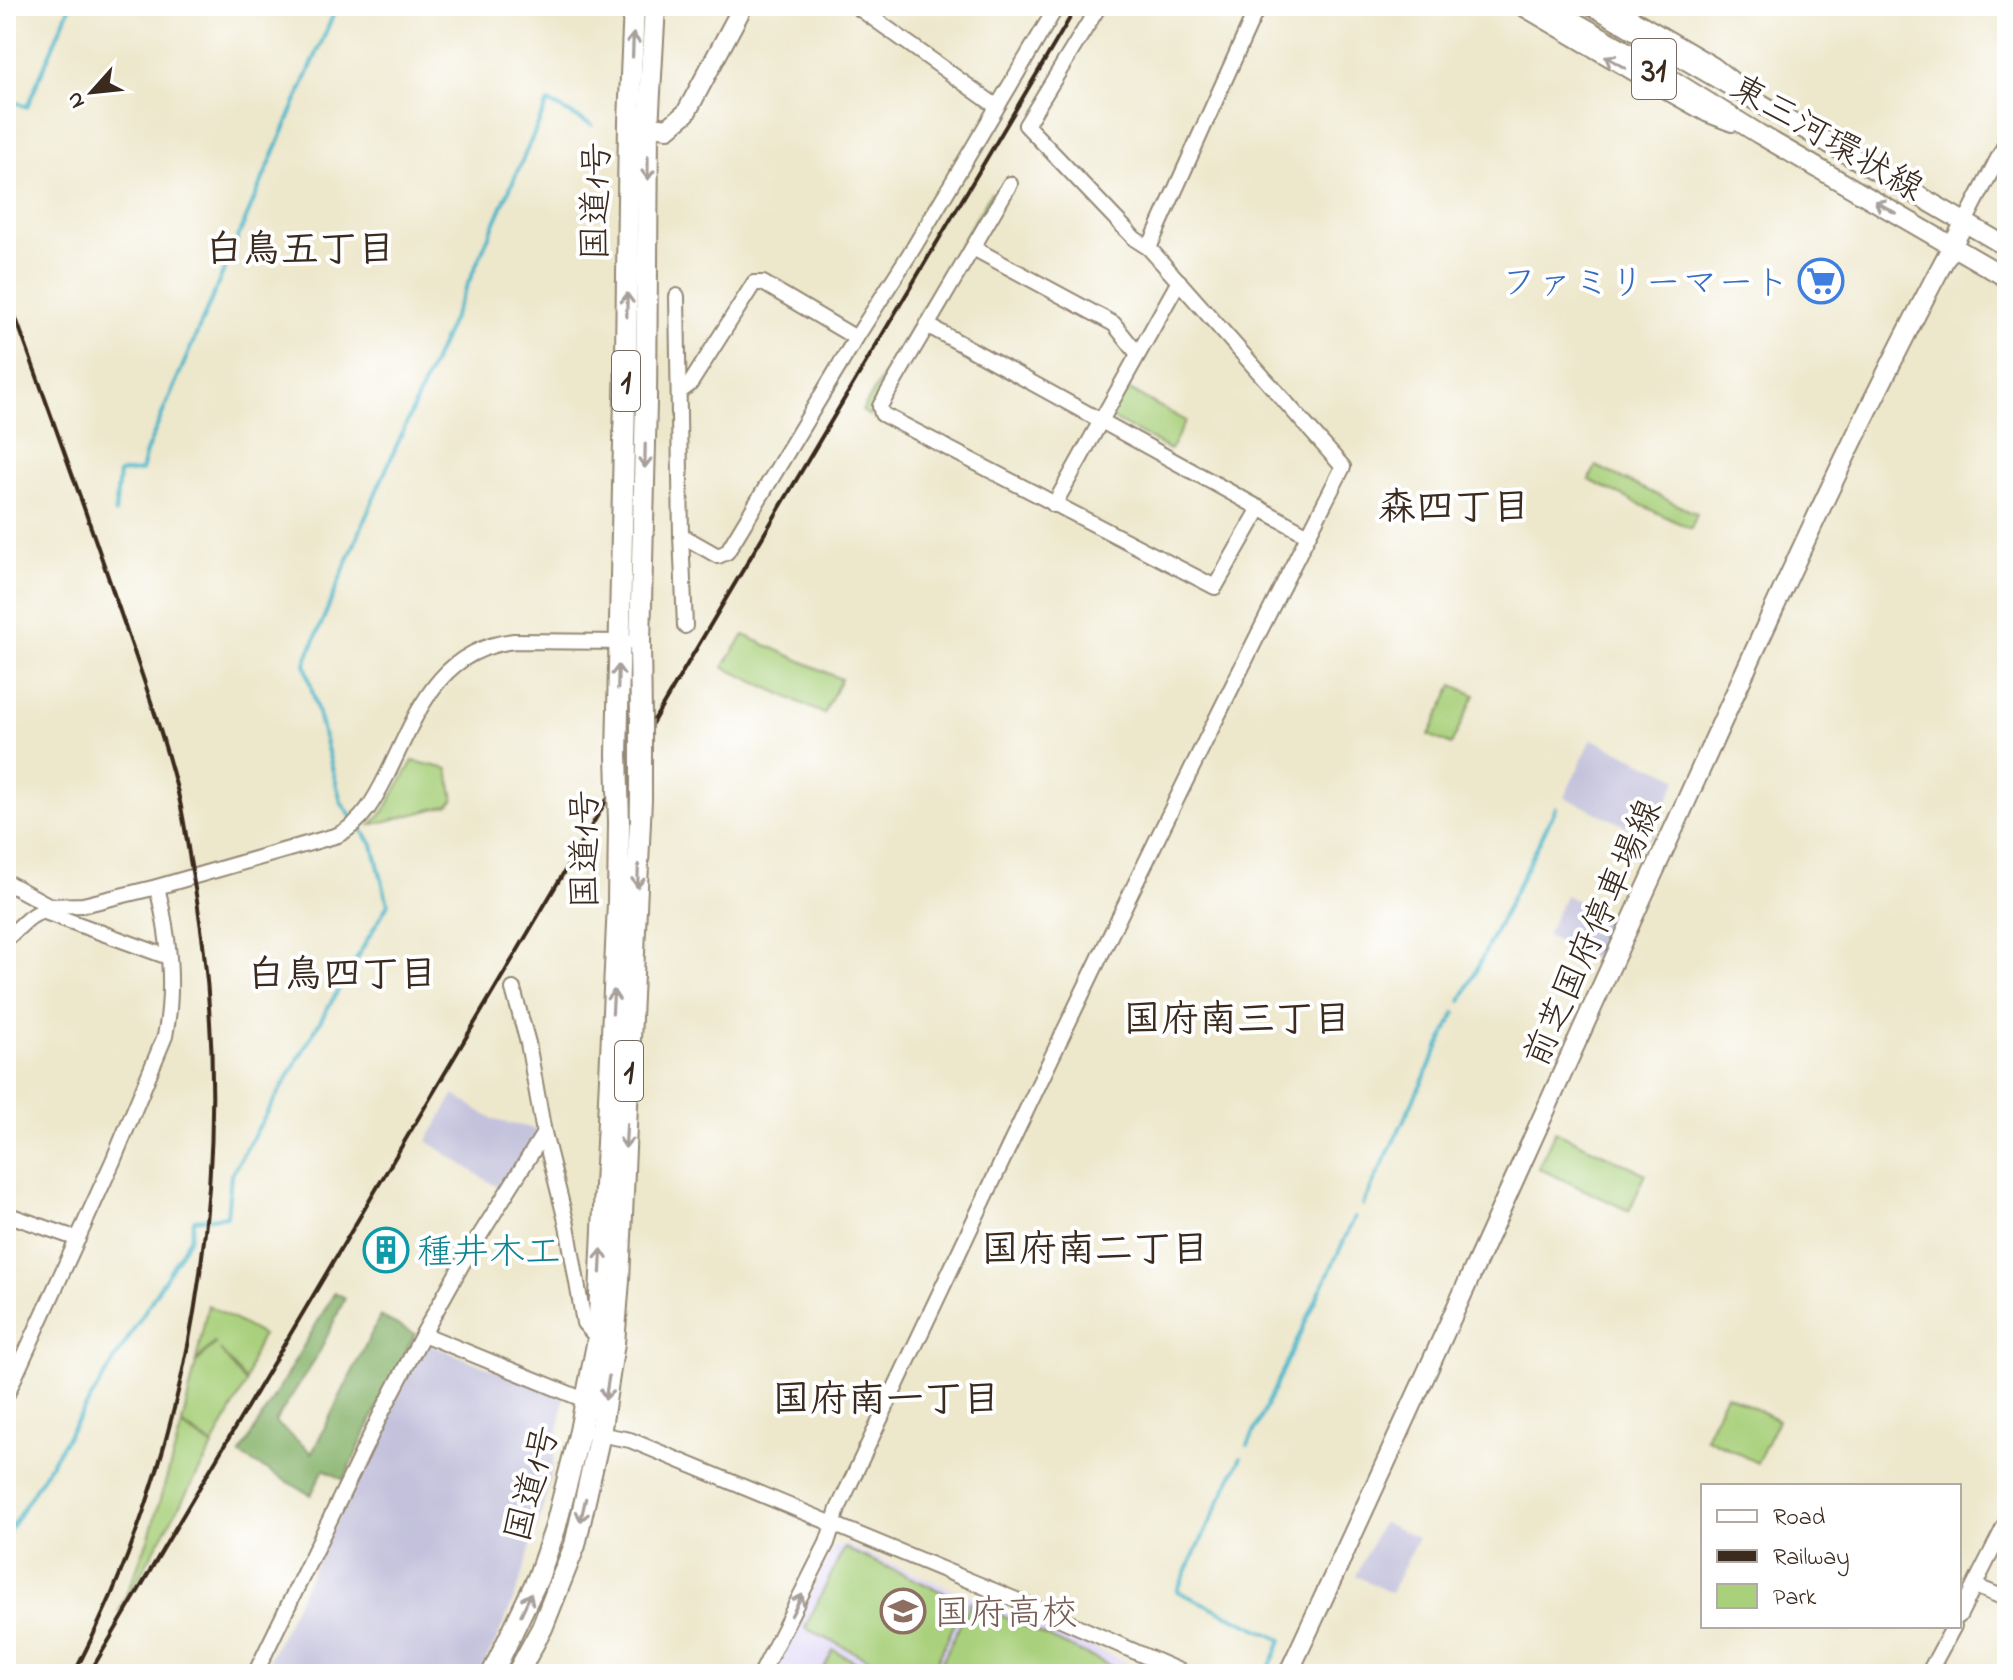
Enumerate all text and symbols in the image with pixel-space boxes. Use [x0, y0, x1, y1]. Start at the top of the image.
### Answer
one-way arrow [625, 32, 640, 59]
road number: 31 [1632, 39, 1676, 99]
north arrow [52, 52, 132, 132]
one-way arrow [1603, 53, 1626, 69]
street label: 東三河環状線 [1719, 63, 1933, 217]
text: N [59, 86, 94, 114]
street label: 国道1号 [571, 141, 626, 261]
one-way arrow [640, 154, 656, 181]
one-way arrow [1874, 199, 1897, 215]
district label: 白鳥五丁目 [205, 224, 395, 280]
supermarket icon: ファミリーマート [1797, 257, 1845, 305]
place label: ファミリーマート [1501, 259, 1790, 312]
one-way arrow [619, 292, 635, 319]
road number: 1 [612, 351, 640, 411]
one-way arrow [637, 442, 653, 469]
district label: 森四丁目 [1378, 482, 1530, 538]
one-way arrow [610, 664, 625, 691]
street label: 国道1号 [561, 789, 614, 909]
street label: 前芝国府停車場線 [1512, 791, 1678, 1076]
one-way arrow [631, 862, 646, 889]
district label: 白鳥四丁目 [247, 949, 437, 1005]
one-way arrow [606, 989, 621, 1016]
district label: 国府南三丁目 [1123, 994, 1351, 1050]
road number: 1 [615, 1041, 643, 1101]
one-way arrow [618, 1122, 633, 1149]
district label: 国府南二丁目 [981, 1224, 1209, 1280]
building icon: 種井木工 [362, 1226, 410, 1274]
place label: 種井木工 [417, 1228, 561, 1281]
one-way arrow [593, 1248, 608, 1275]
district label: 国府南一丁目 [772, 1374, 1000, 1430]
one-way arrow [599, 1375, 614, 1401]
street label: 国道1号 [493, 1420, 575, 1549]
legend [1701, 1484, 1961, 1628]
one-way arrow [575, 1497, 590, 1523]
text: Road [1773, 1501, 1826, 1536]
text: Railway [1773, 1541, 1850, 1577]
text: Park [1773, 1581, 1817, 1616]
school or university icon: 国府高校 [879, 1587, 927, 1635]
place label: 国府高校 [934, 1589, 1078, 1642]
one-way arrow [520, 1592, 535, 1617]
one-way arrow [790, 1593, 805, 1617]

